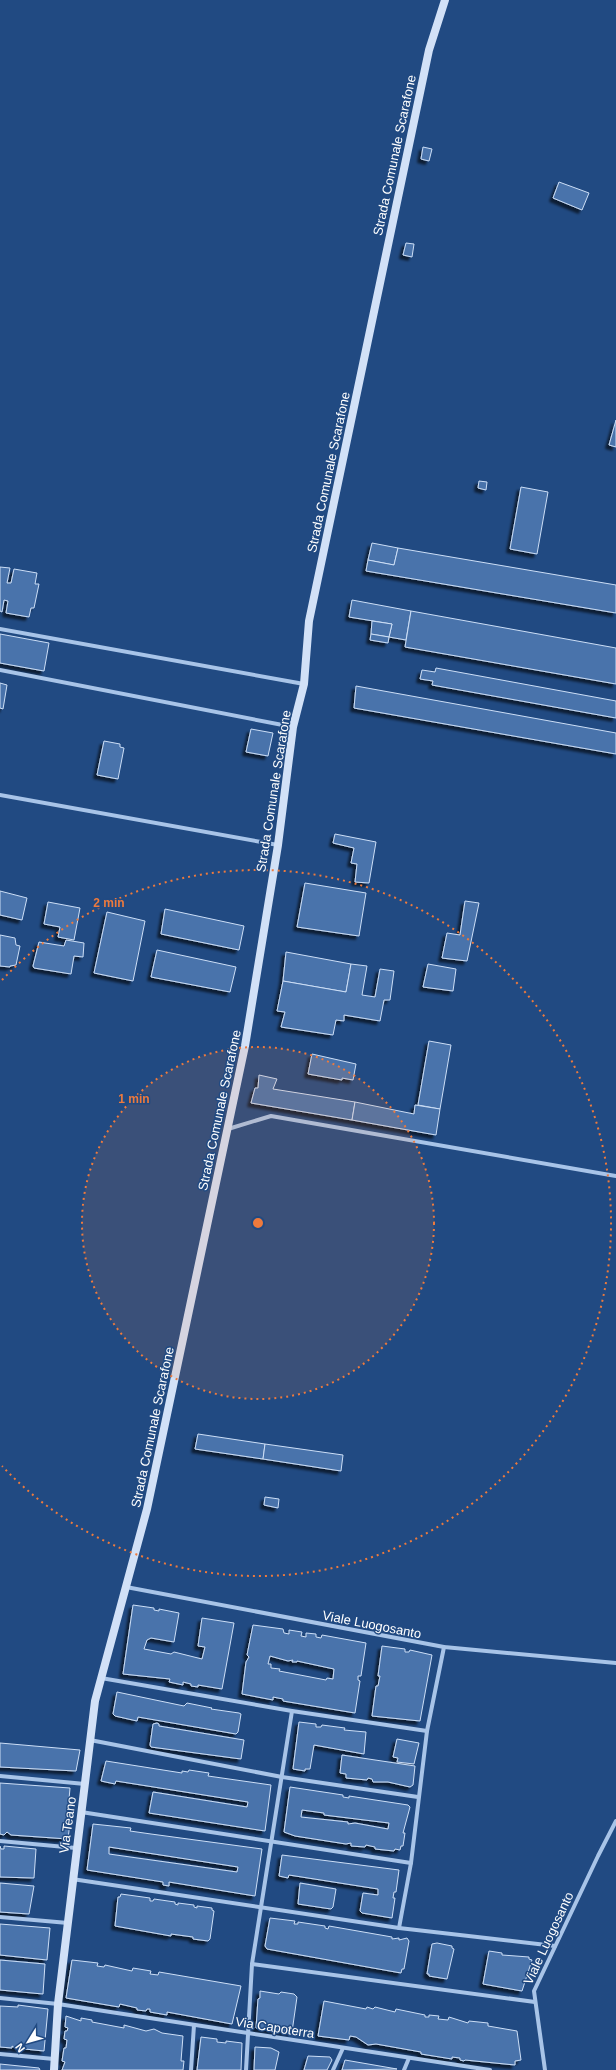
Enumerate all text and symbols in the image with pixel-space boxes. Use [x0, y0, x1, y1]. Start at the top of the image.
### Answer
street label: Strada Comunale Scarafone [370, 73, 419, 237]
street label: Strada Comunale Scarafone [304, 390, 353, 554]
street label: Strada Comunale Scarafone [253, 709, 294, 873]
text: 2 min [93, 896, 125, 910]
street label: Strada Comunale Scarafone [195, 1028, 244, 1192]
text: 1 min [118, 1092, 150, 1106]
centre of rings [251, 1216, 265, 1230]
street label: Strada Comunale Scarafone [128, 1345, 177, 1509]
street label: Viale Luogosanto [321, 1608, 423, 1641]
street label: Via Teano [56, 1796, 79, 1855]
street label: Viale Luogosanto [520, 1890, 576, 1987]
street label: Via Capoterra [234, 2014, 316, 2041]
north arrow [8, 2022, 48, 2062]
text: N [13, 2041, 27, 2055]

